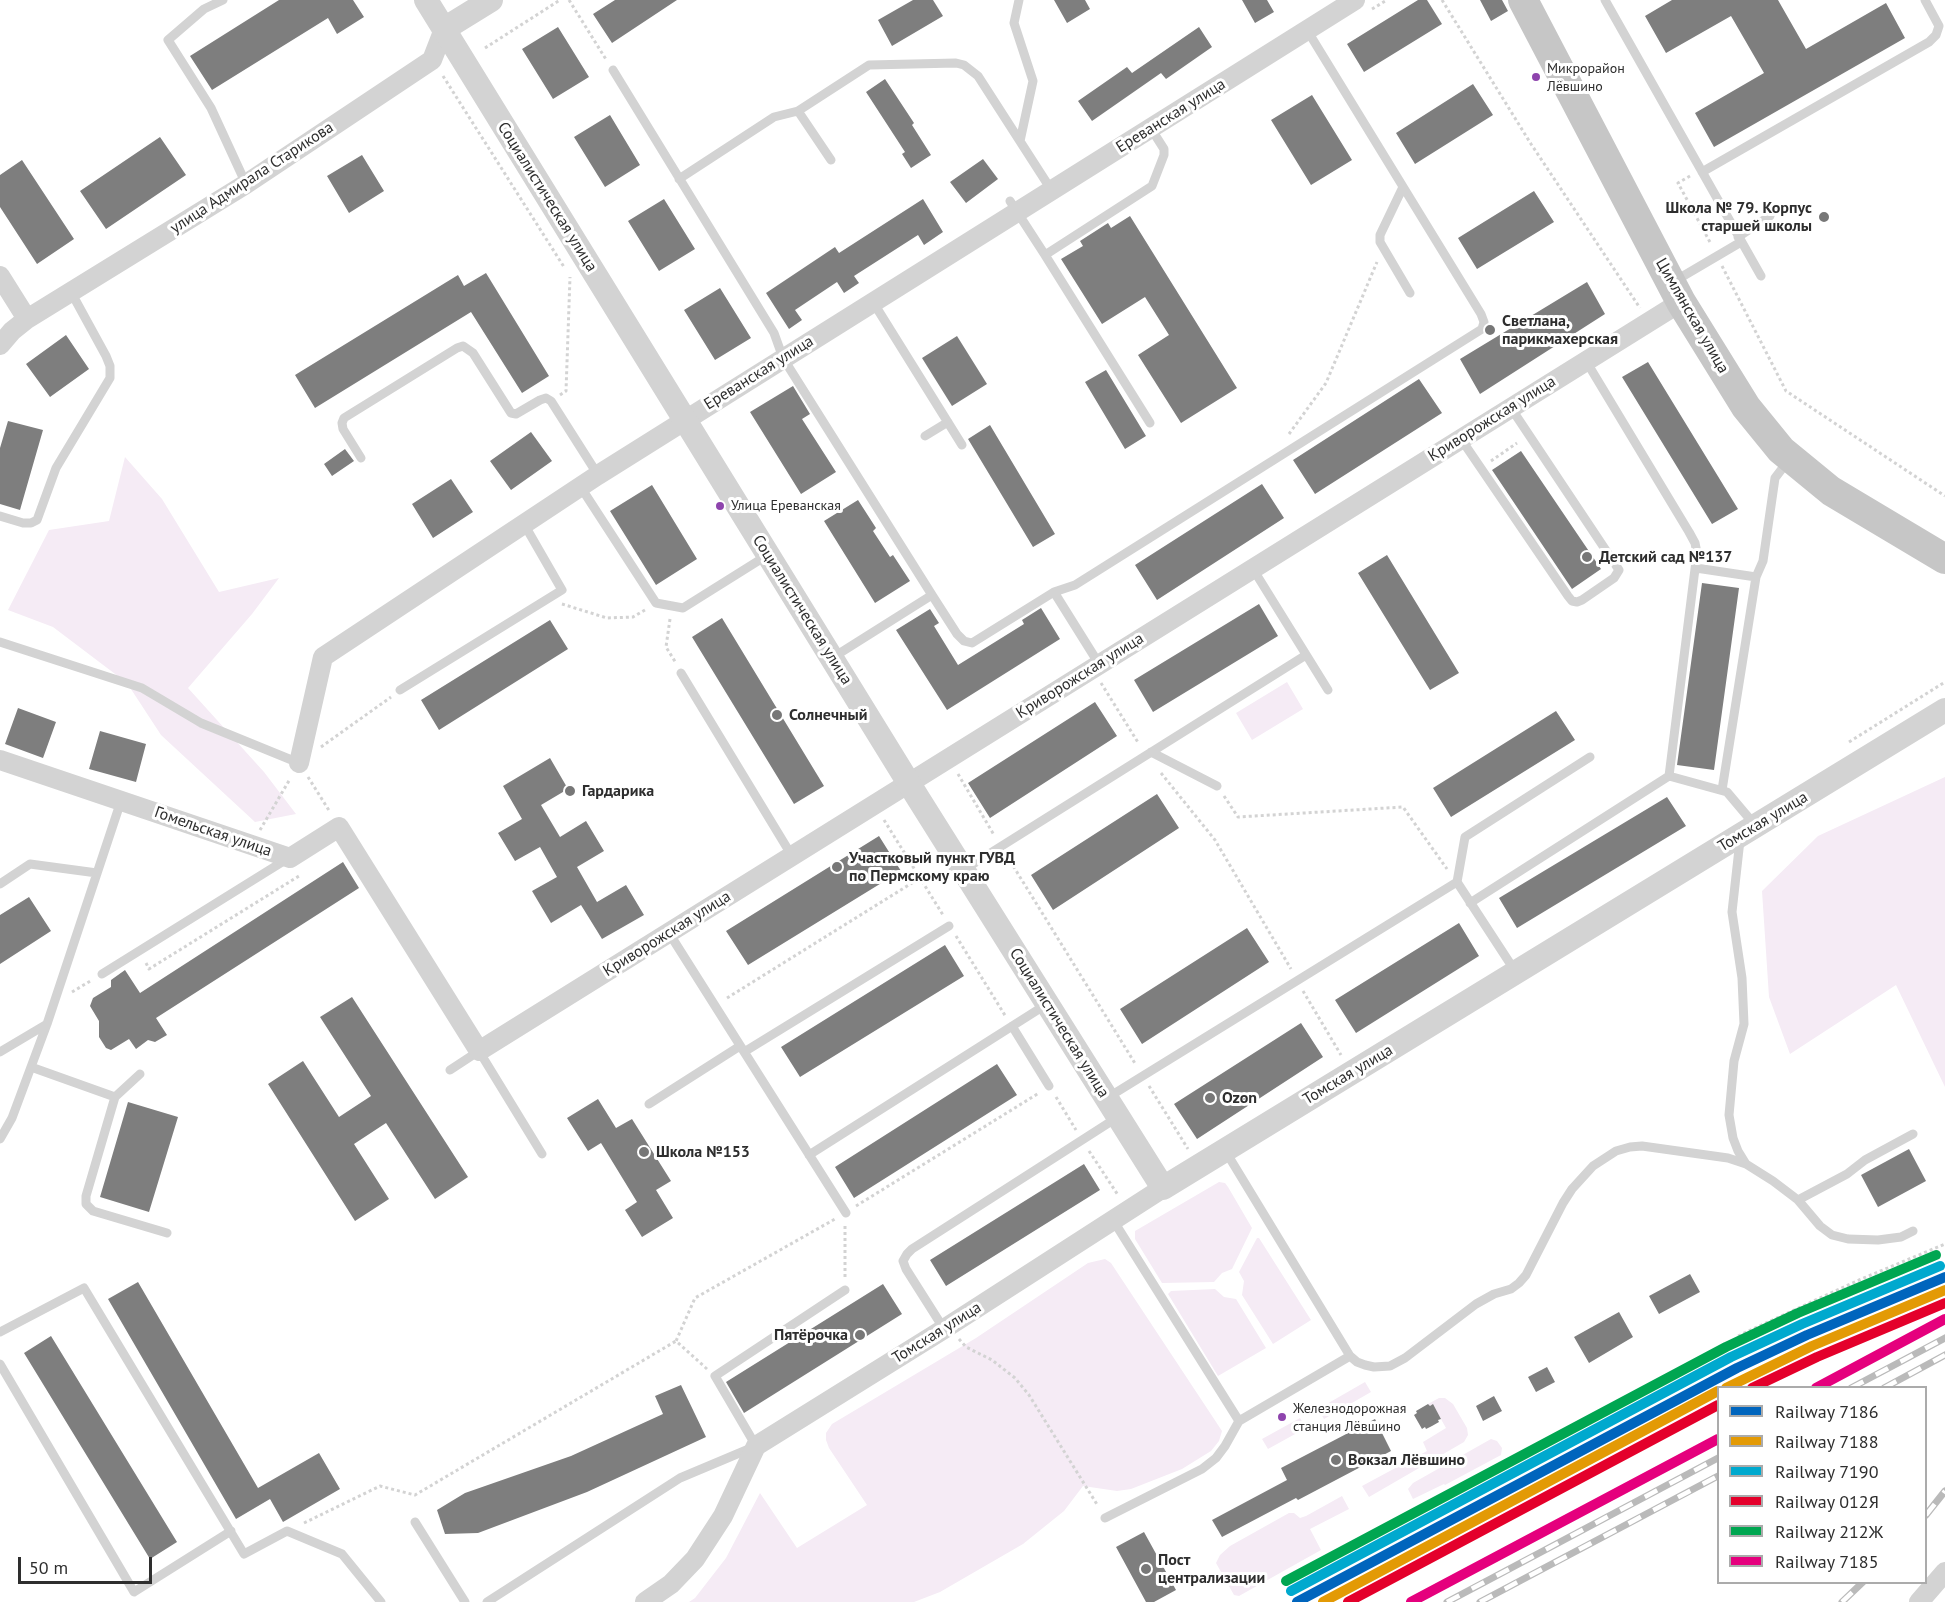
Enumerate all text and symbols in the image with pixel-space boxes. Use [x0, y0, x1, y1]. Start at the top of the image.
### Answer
place label: Микрорайон Лёвшино [1547, 61, 1625, 94]
marker: Микрорайон Лёвшино [1530, 71, 1542, 83]
street label: Ереванская улица [1113, 75, 1229, 157]
street label: улица Адмирала Старикова [167, 118, 337, 238]
street label: Социалистическая улица [493, 119, 601, 275]
place label: Школа № 79. Корпус старшей школы [1666, 198, 1812, 236]
marker: Школа № 79. Корпус старшей школы [1817, 210, 1831, 224]
street label: Цимлянская улица [1651, 255, 1733, 377]
place label: Светлана, парикмахерская [1502, 311, 1618, 349]
marker: Светлана, парикмахерская [1483, 323, 1497, 337]
street label: Ереванская улица [701, 332, 817, 414]
street label: Криворожская улица [1425, 372, 1559, 466]
place label: Улица Ереванская [731, 498, 841, 514]
marker: Улица Ереванская [714, 500, 726, 512]
street label: Социалистическая улица [748, 532, 856, 688]
place label: Детский сад №137 [1599, 547, 1732, 567]
marker: Детский сад №137 [1580, 550, 1594, 564]
street label: Криворожская улица [1013, 629, 1147, 723]
place label: Солнечный [789, 705, 868, 725]
marker: Солнечный [770, 708, 784, 722]
place label: Гардарика [582, 781, 654, 801]
marker: Гардарика [563, 784, 577, 798]
street label: Томская улица [1715, 788, 1811, 856]
street label: Гомельская улица [152, 803, 274, 861]
place label: Участковый пункт ГУВД по Пермскому краю [849, 848, 1015, 886]
marker: Участковый пункт ГУВД по Пермскому краю [830, 860, 844, 874]
street label: Криворожская улица [600, 887, 734, 981]
street label: Социалистическая улица [1005, 945, 1113, 1101]
street label: Томская улица [1300, 1041, 1396, 1109]
place label: Ozon [1222, 1088, 1257, 1108]
marker: Ozon [1203, 1091, 1217, 1105]
place label: Школа №153 [656, 1142, 750, 1162]
marker: Школа №153 [637, 1145, 651, 1159]
street label: Томская улица [889, 1298, 985, 1368]
place label: Пятёрочка [774, 1325, 848, 1345]
marker: Пятёрочка [853, 1328, 867, 1342]
legend [1717, 1386, 1927, 1584]
text: Railway 7186 [1775, 1400, 1878, 1423]
place label: Железнодорожная станция Лёвшино [1293, 1401, 1406, 1434]
marker: Железнодорожная станция Лёвшино [1276, 1411, 1288, 1423]
text: Railway 7188 [1775, 1430, 1878, 1453]
place label: Вокзал Лёвшино [1348, 1450, 1465, 1470]
marker: Вокзал Лёвшино [1329, 1453, 1343, 1467]
text: Railway 7190 [1775, 1460, 1878, 1483]
text: Railway 012Я [1775, 1490, 1879, 1513]
text: Railway 212Ж [1775, 1520, 1883, 1543]
scale bar [21, 1545, 154, 1583]
place label: Пост централизации [1158, 1550, 1265, 1588]
text: Railway 7185 [1775, 1550, 1878, 1573]
text: 50 m [29, 1556, 68, 1579]
marker: Пост централизации [1139, 1562, 1153, 1576]

